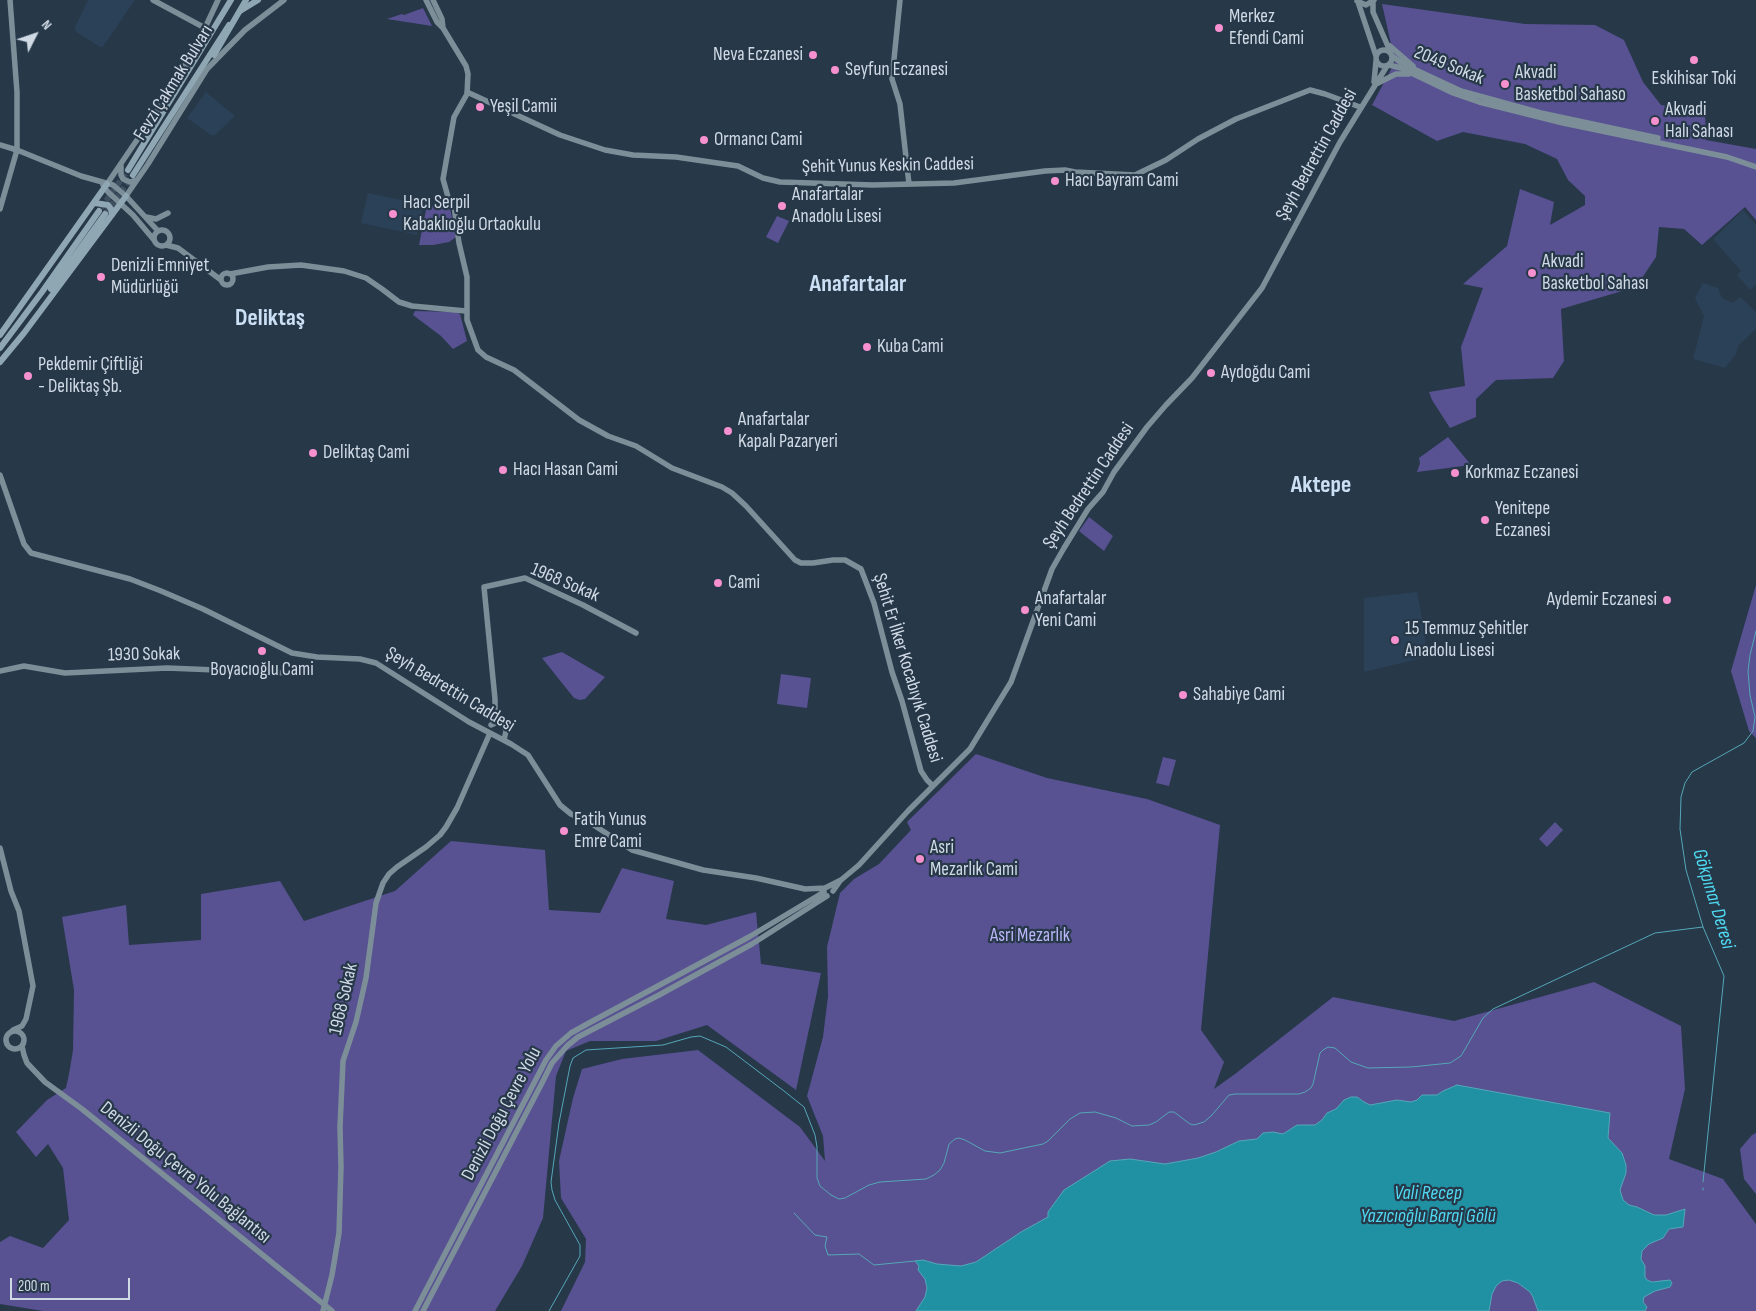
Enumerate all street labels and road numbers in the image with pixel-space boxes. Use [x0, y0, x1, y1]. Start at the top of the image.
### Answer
street label: Fevzi Çakmak Bulvarı [129, 21, 219, 145]
street label: 2049 Sokak [1411, 42, 1487, 90]
street label: Şeyh Bedrettin Caddesi [1271, 85, 1363, 225]
street label: Şehit Yunus Keskin Caddesi [802, 153, 974, 179]
street label: Şeyh Bedrettin Caddesi [1038, 419, 1140, 553]
street label: 1968 Sokak [527, 558, 603, 608]
street label: Şehit Er İlker Kocabıyık Caddesi [867, 571, 947, 765]
street label: Şeyh Bedrettin Caddesi [381, 642, 519, 738]
street label: 1930 Sokak [108, 643, 180, 667]
street label: 1968 Sokak [325, 961, 363, 1037]
street label: Denizli Doğu Çevre Yolu [457, 1043, 547, 1185]
street label: Denizli Doğu Çevre Yolu Bağlantısı [95, 1097, 275, 1249]

